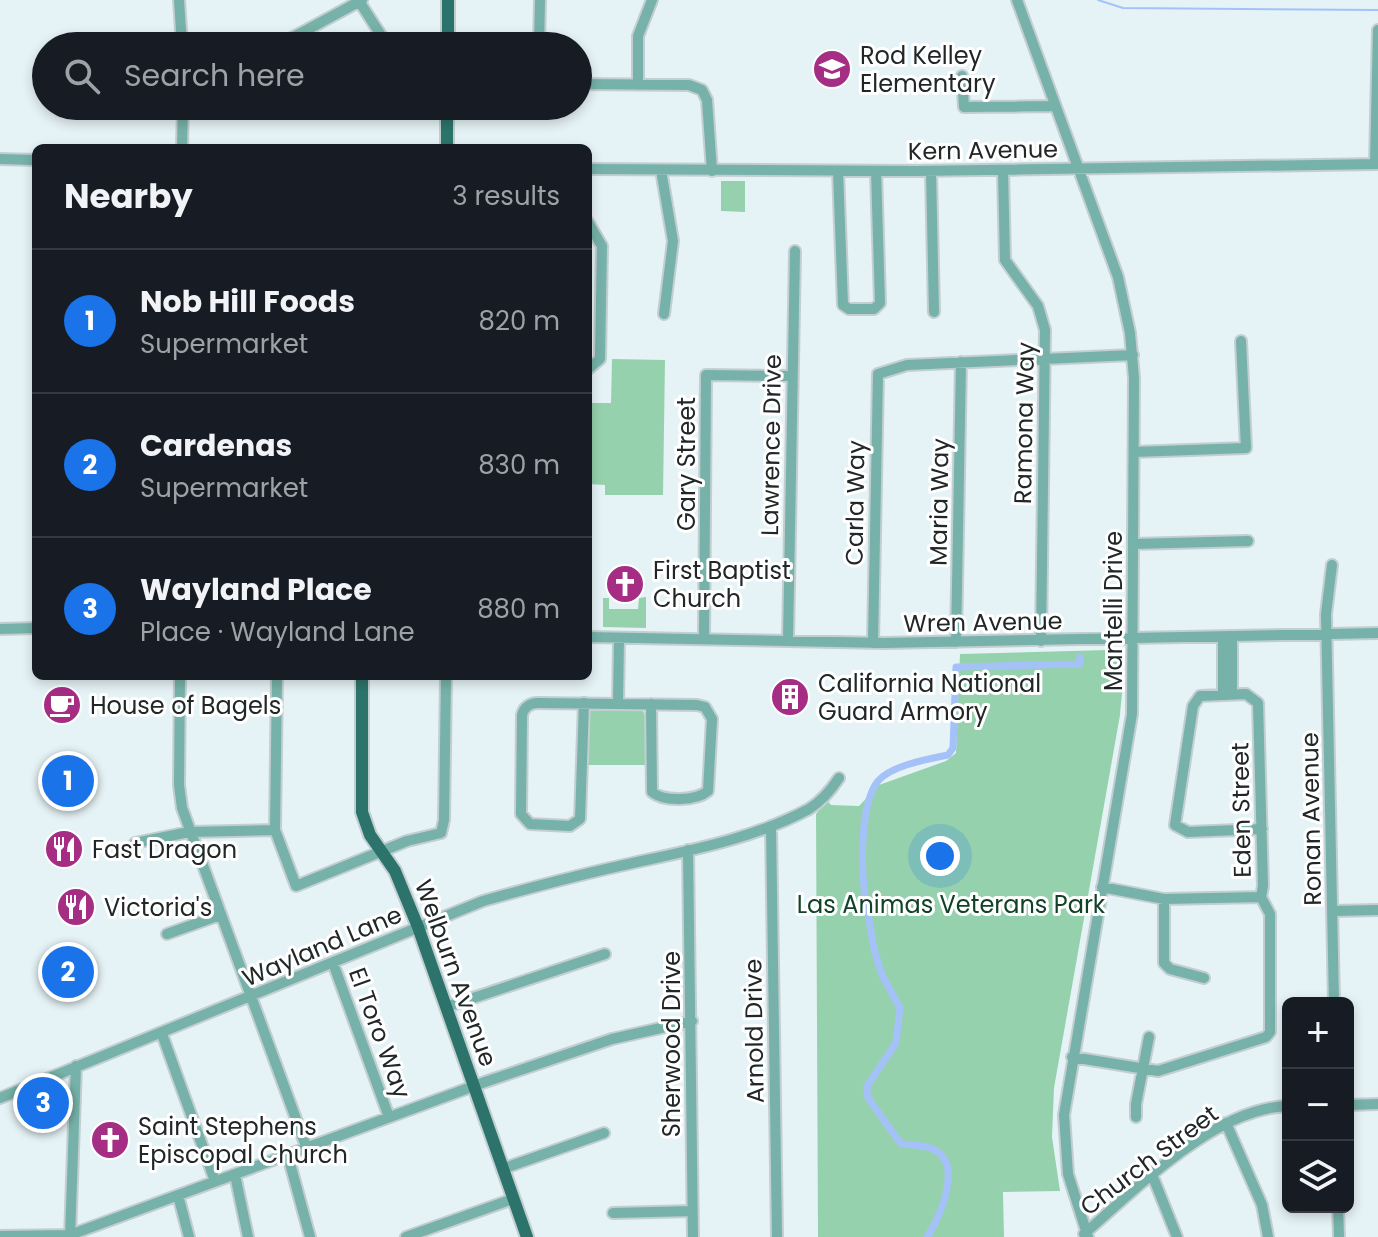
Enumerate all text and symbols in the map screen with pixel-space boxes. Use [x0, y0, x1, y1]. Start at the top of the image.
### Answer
search box [32, 32, 592, 120]
place label: Rod Kelley Elementary [860, 39, 996, 100]
school or university icon: Rod Kelley Elementary [811, 48, 853, 90]
icon: search [60, 54, 104, 98]
text: Search here [124, 54, 305, 97]
street label: Kern Avenue [908, 132, 1058, 168]
text: Nearby [64, 172, 193, 220]
text: 3 results [452, 178, 560, 214]
text: Nob Hill Foods [140, 280, 355, 323]
text: 1 [85, 303, 95, 339]
text: 820 m [479, 303, 560, 339]
text: Supermarket [140, 326, 308, 362]
street label: Ramona Way [1006, 341, 1042, 504]
street label: Lawrence Drive [753, 354, 789, 536]
street label: Gary Street [670, 397, 703, 531]
text: Cardenas [140, 424, 292, 467]
street label: Maria Way [921, 437, 957, 566]
street label: Carla Way [837, 440, 873, 566]
text: 2 [83, 447, 97, 483]
text: 830 m [478, 447, 560, 483]
text: Supermarket [140, 470, 308, 506]
street label: Mantelli Drive [1097, 531, 1130, 691]
place label: First Baptist Church [653, 554, 791, 615]
church icon: First Baptist Church [604, 563, 646, 605]
text: Wayland Place [140, 568, 372, 611]
text: 3 [82, 591, 98, 627]
text: 880 m [477, 591, 560, 627]
street label: Wren Avenue [903, 604, 1063, 640]
text: Place · Wayland Lane [140, 614, 415, 650]
place label: California National Guard Armory [818, 667, 1041, 728]
building icon: California National Guard Armory [769, 676, 811, 718]
cafe icon: House of Bagels [41, 684, 83, 726]
place label: House of Bagels [90, 689, 281, 722]
street label: Ronan Avenue [1293, 732, 1329, 906]
street label: Eden Street [1223, 742, 1259, 878]
pin: 1 [42, 751, 94, 811]
restaurant icon: Fast Dragon [43, 828, 85, 870]
place label: Fast Dragon [92, 833, 237, 866]
your location [920, 836, 960, 876]
street label: Welburn Avenue [407, 875, 505, 1071]
restaurant icon: Victoria's [55, 886, 97, 928]
park label: Las Animas Veterans Park [797, 888, 1106, 921]
place label: Victoria's [104, 891, 212, 924]
street label: Wayland Lane [237, 898, 407, 994]
pin: 2 [42, 942, 94, 1002]
street label: Sherwood Drive [655, 951, 688, 1137]
street label: Arnold Drive [736, 958, 772, 1104]
street label: El Toro Way [341, 963, 419, 1103]
map controls [1282, 997, 1354, 1213]
button: + [1282, 997, 1354, 1069]
button: − [1282, 1069, 1354, 1141]
pin: 3 [17, 1073, 69, 1133]
street label: Church Street [1073, 1097, 1225, 1223]
place label: Saint Stephens Episcopal Church [138, 1110, 348, 1171]
church icon: Saint Stephens Episcopal Church [89, 1119, 131, 1161]
button: layers [1282, 1141, 1354, 1213]

